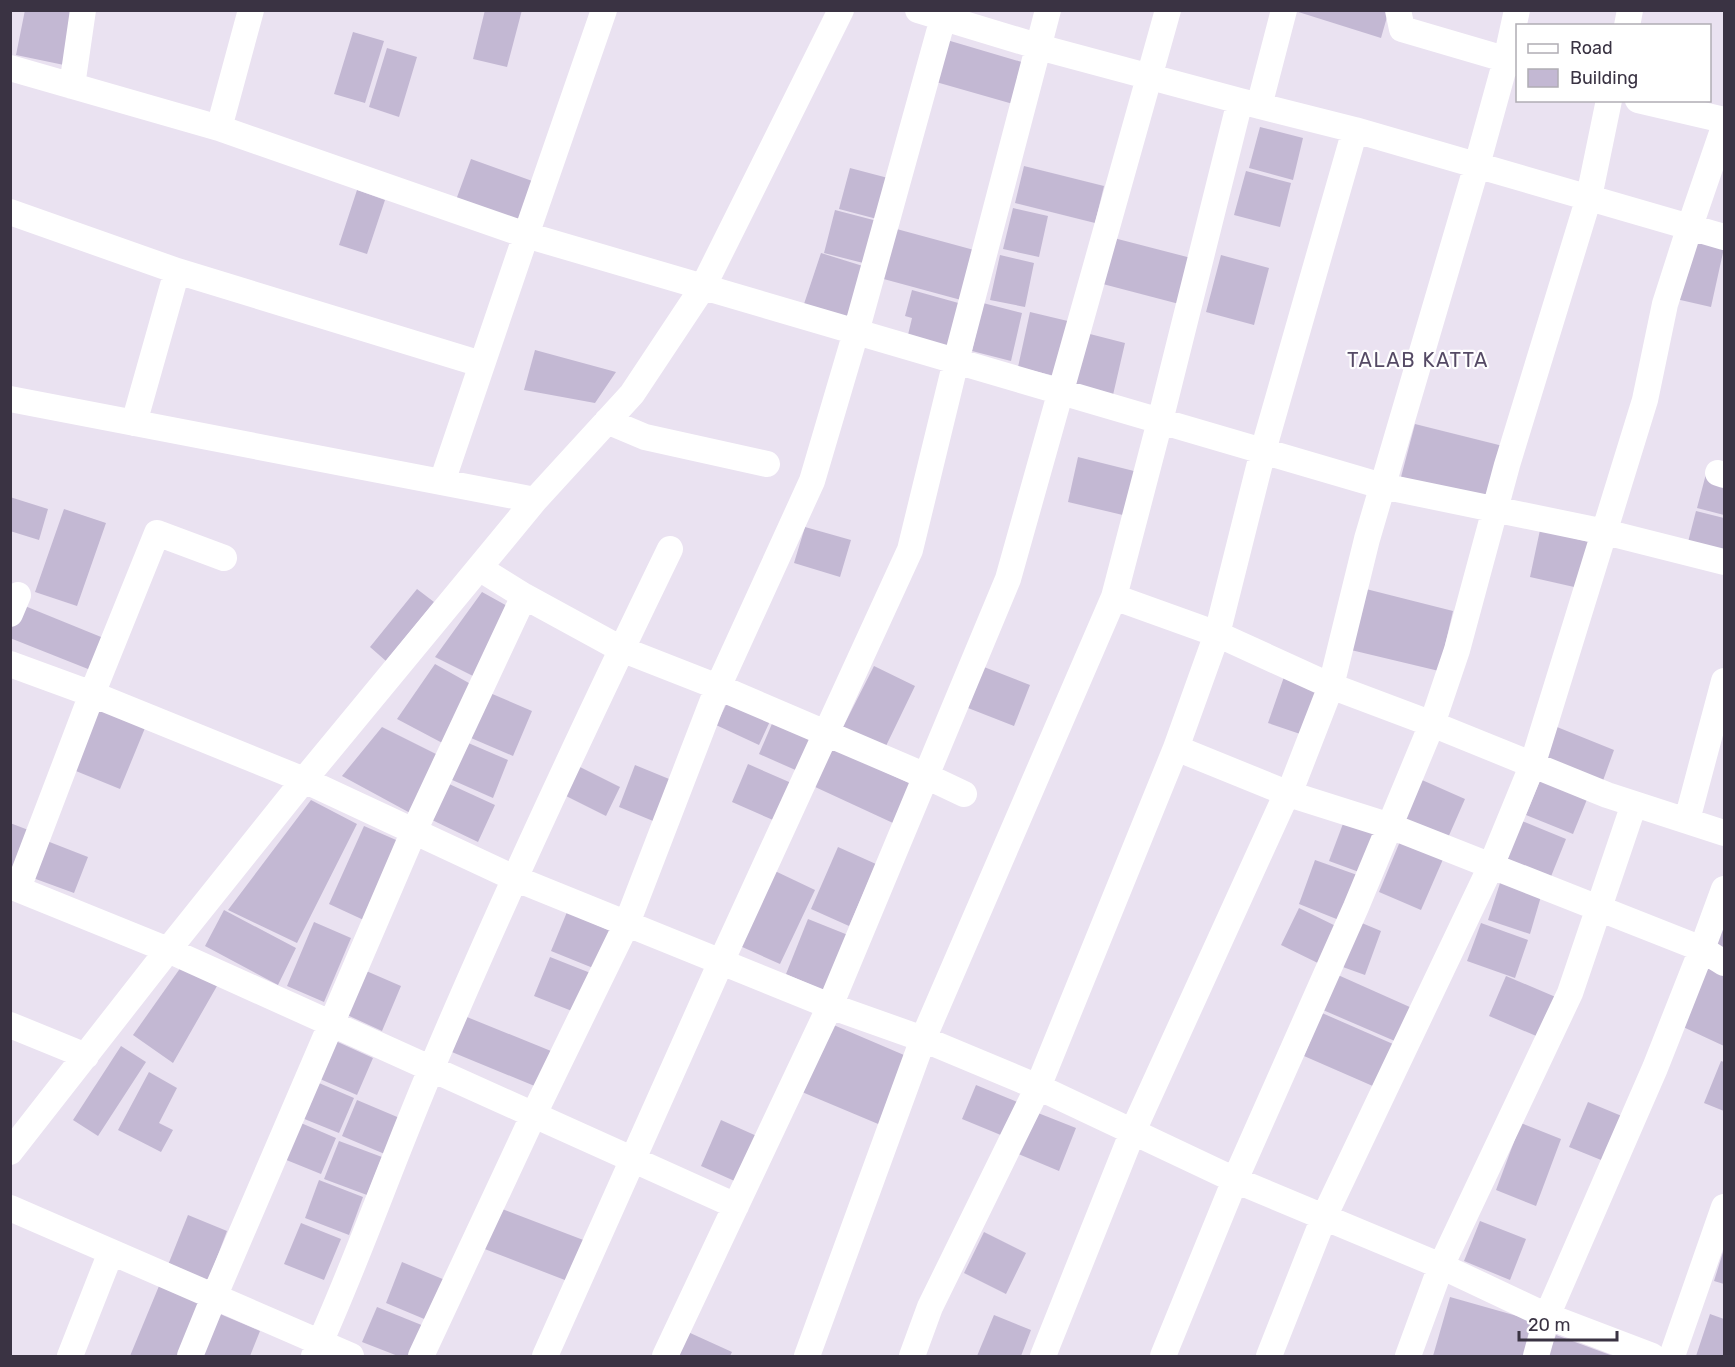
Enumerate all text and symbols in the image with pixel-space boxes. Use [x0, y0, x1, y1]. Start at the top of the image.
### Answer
legend [1516, 24, 1711, 102]
text: Road [1570, 37, 1613, 59]
text: Building [1570, 67, 1638, 89]
district label: TALAB KATTA [1347, 348, 1489, 372]
scale bar [1519, 1304, 1616, 1342]
text: 20 m [1528, 1314, 1570, 1336]

